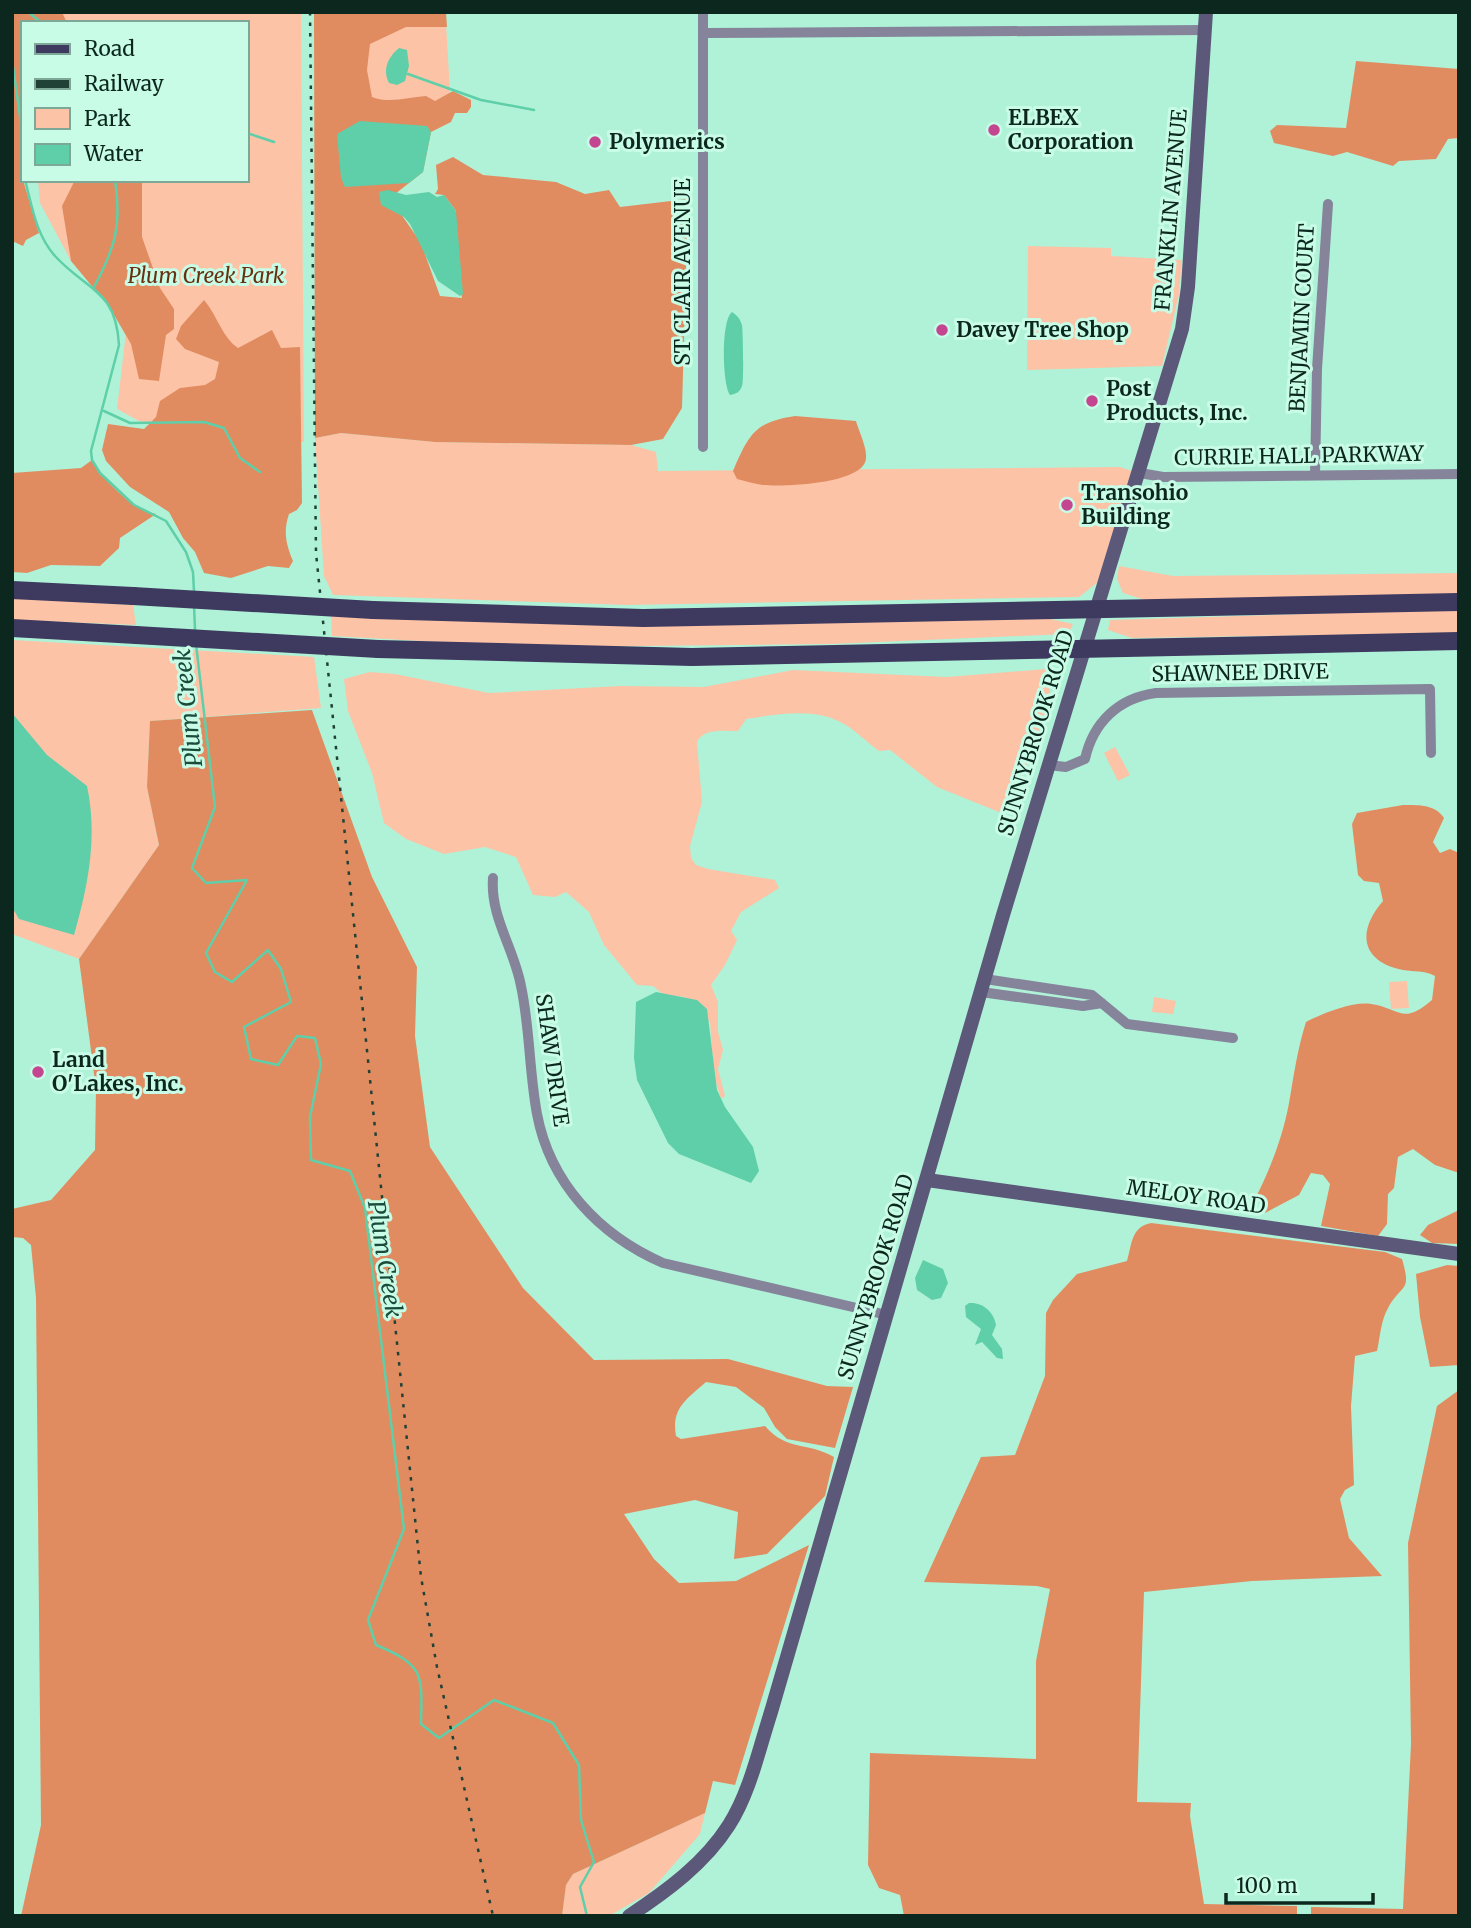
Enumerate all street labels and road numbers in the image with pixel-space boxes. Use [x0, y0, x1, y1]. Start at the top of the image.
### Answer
street label: FRANKLIN AVENUE [1148, 107, 1193, 312]
street label: ST CLAIR AVENUE [669, 178, 696, 366]
street label: BENJAMIN COURT [1283, 222, 1320, 413]
street label: CURRIE HALL PARKWAY [1174, 440, 1425, 471]
street label: SUNNYBROOK ROAD [991, 627, 1080, 839]
street label: SHAWNEE DRIVE [1151, 657, 1329, 688]
street label: SHAW DRIVE [530, 992, 575, 1129]
street label: SUNNYBROOK ROAD [831, 1171, 920, 1383]
street label: MELOY ROAD [1125, 1173, 1267, 1220]

